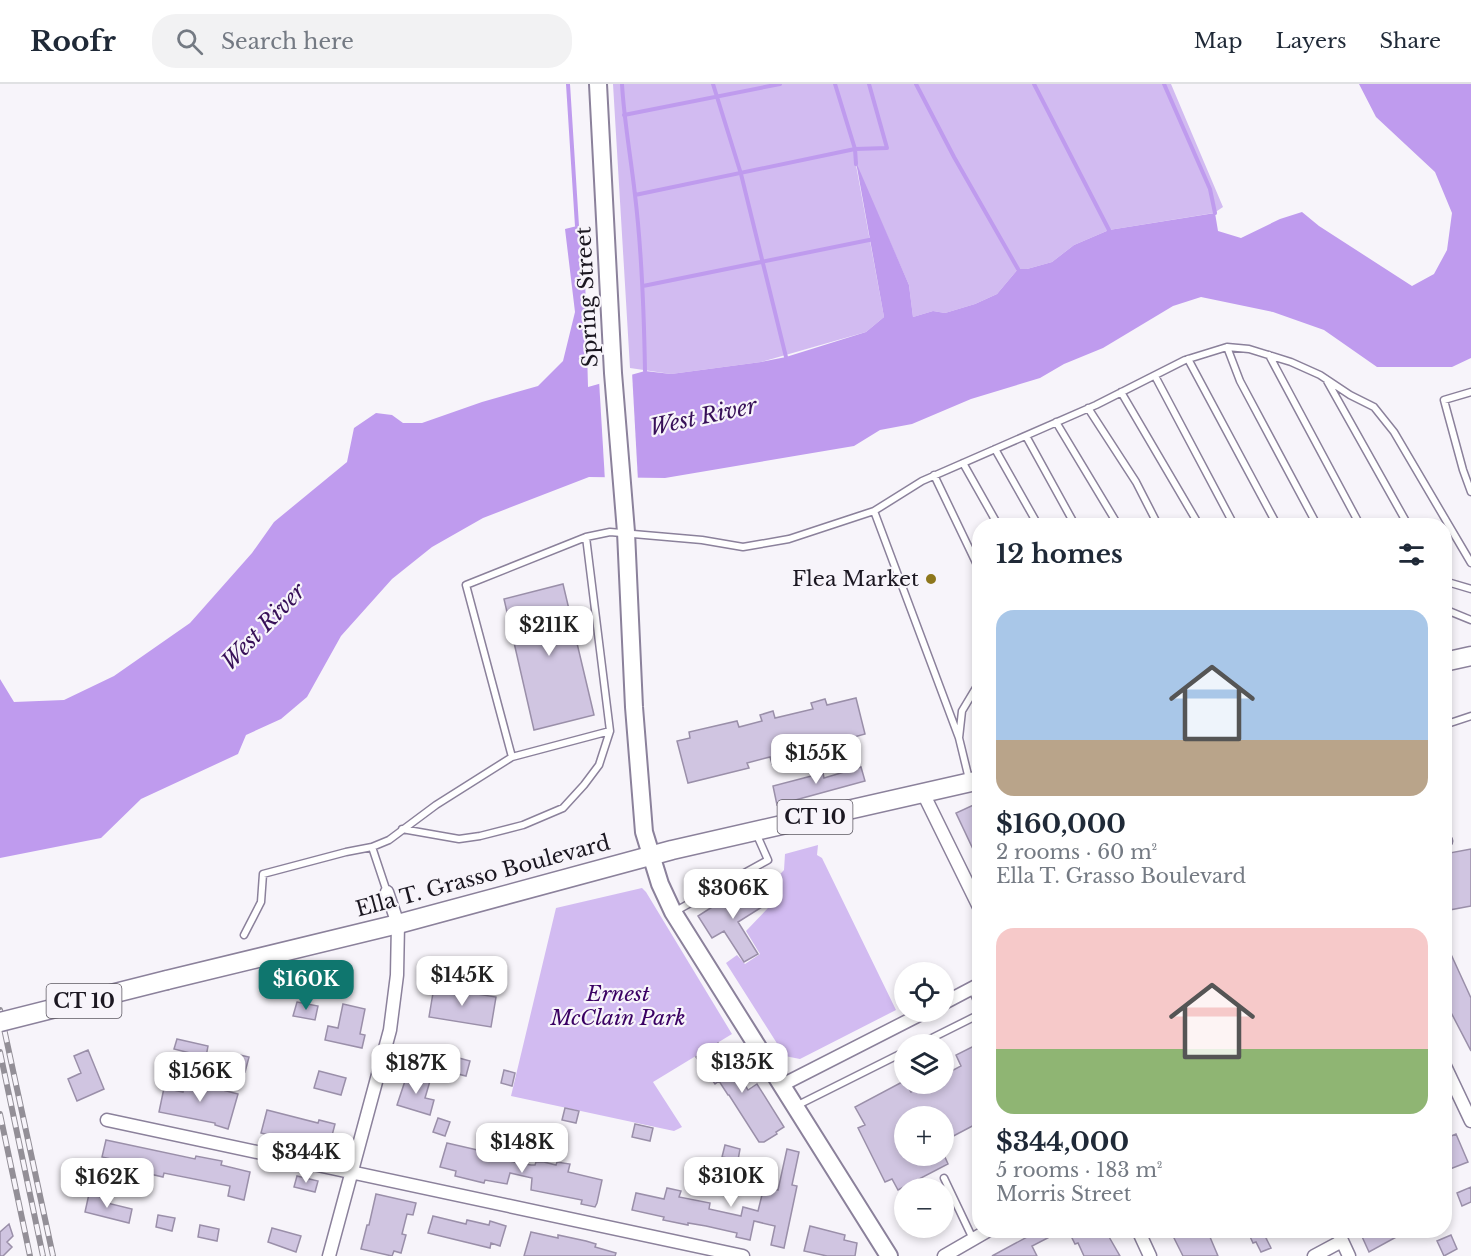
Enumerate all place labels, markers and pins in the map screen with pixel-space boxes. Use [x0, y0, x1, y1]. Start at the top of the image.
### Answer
place label: Flea Market [792, 566, 919, 592]
marker: Flea Market [924, 572, 938, 586]
pin: $211K [507, 606, 591, 657]
pin: $155K [774, 734, 858, 785]
pin: $306K [691, 869, 775, 920]
pin: $145K [420, 956, 504, 1007]
pin: $160K [264, 960, 348, 1011]
pin: $135K [700, 1043, 784, 1094]
pin: $187K [374, 1044, 458, 1095]
pin: $156K [158, 1052, 242, 1103]
pin: $148K [480, 1123, 564, 1174]
pin: $344K [264, 1133, 348, 1184]
pin: $310K [689, 1157, 773, 1208]
pin: $162K [65, 1158, 149, 1209]

